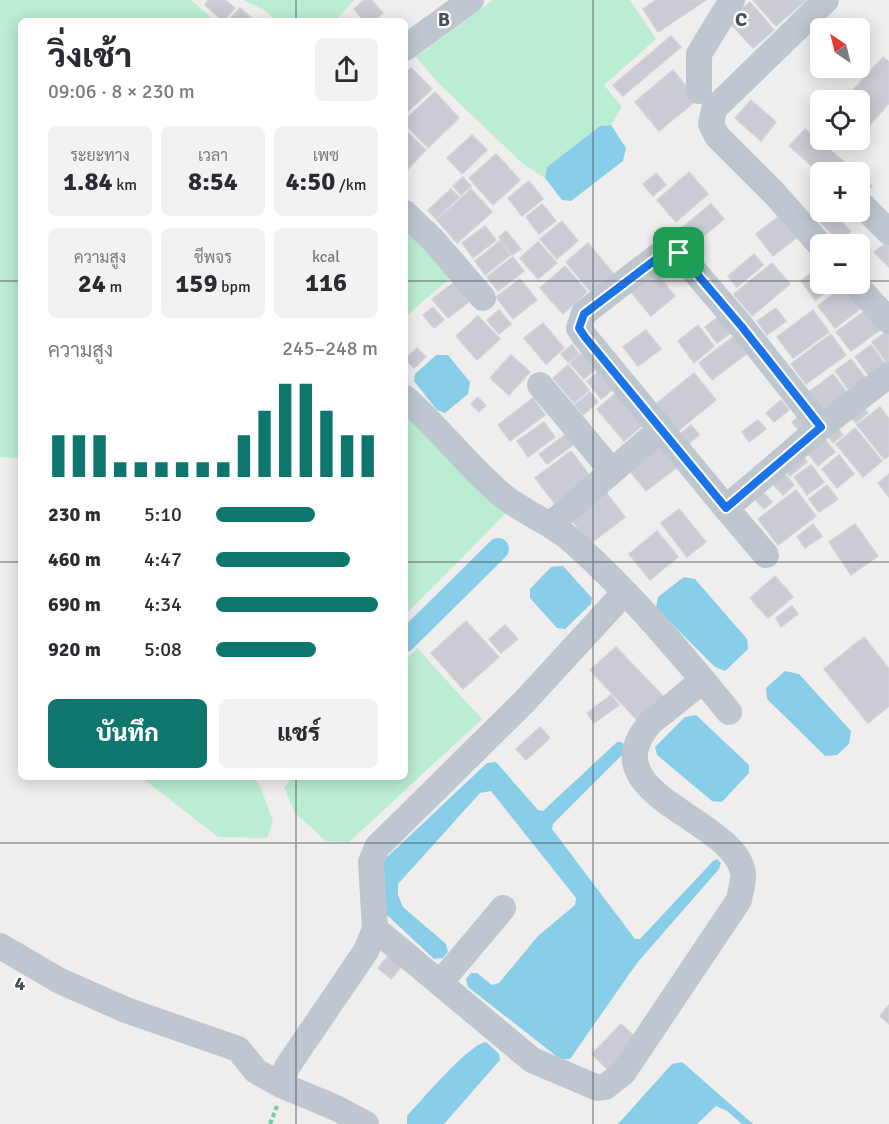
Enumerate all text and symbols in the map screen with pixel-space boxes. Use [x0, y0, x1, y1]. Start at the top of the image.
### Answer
text: B [438, 7, 450, 32]
text: C [735, 7, 747, 32]
north arrow [810, 18, 870, 78]
map controls [810, 18, 870, 294]
text: วิ่งเช้า [48, 36, 132, 77]
button: share [315, 38, 378, 101]
text: 09:06 · 8 × 230 m [48, 79, 195, 104]
button: locate [810, 90, 870, 150]
text: ระยะทาง [70, 146, 130, 166]
text: เวลา [198, 146, 228, 166]
text: เพซ [313, 146, 339, 166]
button: + [810, 162, 870, 222]
text: 1.84 [63, 166, 113, 198]
text: 8:54 [188, 166, 238, 198]
text: 4:50 [286, 166, 335, 198]
text: km [113, 175, 137, 195]
text: /km [335, 175, 366, 195]
pin [653, 227, 704, 278]
button: − [810, 234, 870, 294]
icon: arrive [662, 236, 695, 269]
text: kcal [312, 247, 340, 267]
text: ความสูง [74, 248, 126, 268]
text: ชีพจร [194, 248, 232, 268]
text: 116 [305, 267, 347, 299]
text: 24 [78, 268, 106, 300]
text: 159 [175, 268, 217, 300]
text: m [106, 277, 122, 297]
text: bpm [217, 277, 251, 297]
text: 245–248 m [282, 336, 378, 361]
text: ความสูง [48, 338, 113, 363]
text: 230 m [48, 502, 101, 527]
text: 5:10 [144, 502, 182, 527]
text: 460 m [48, 547, 101, 572]
text: 4:47 [144, 547, 182, 572]
text: 690 m [48, 592, 101, 617]
text: 4:34 [144, 592, 182, 617]
text: 920 m [48, 637, 101, 662]
text: 5:08 [144, 637, 182, 662]
button: บันทึก [48, 699, 207, 768]
button: แชร์ [219, 699, 378, 768]
text: 4 [15, 971, 26, 996]

